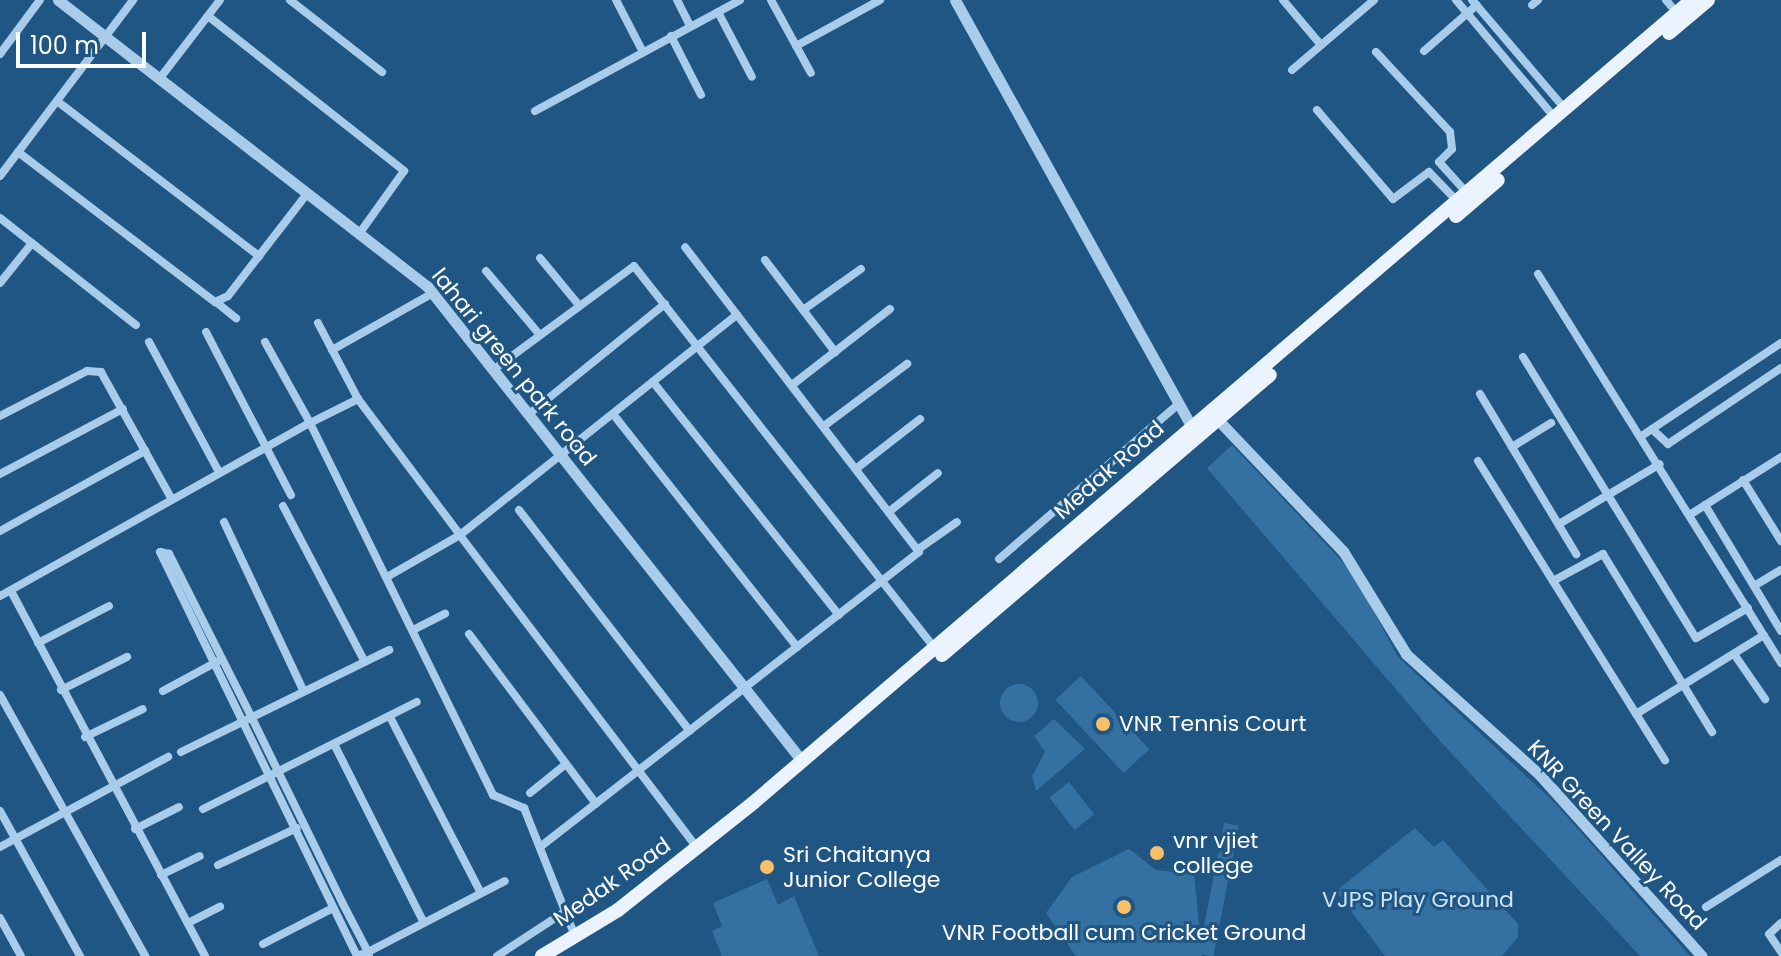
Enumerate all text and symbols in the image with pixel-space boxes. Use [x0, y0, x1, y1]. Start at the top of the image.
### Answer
scale bar [20, 16, 150, 66]
text: 100 m [30, 29, 99, 62]
street label: lahari green park road [426, 263, 602, 471]
street label: Medak Road [1049, 415, 1169, 525]
place label: VNR Tennis Court [1119, 711, 1306, 737]
marker: VNR Tennis Court [1094, 715, 1112, 733]
street label: KNR Green Valley Road [1522, 735, 1712, 935]
place label: vnr vjiet college [1173, 827, 1258, 878]
street label: Medak Road [548, 832, 676, 932]
place label: Sri Chaitanya Junior College [783, 841, 940, 892]
marker: vnr vjiet college [1148, 844, 1166, 862]
marker: Sri Chaitanya Junior College [758, 858, 776, 876]
park label: VJPS Play Ground [1322, 887, 1514, 913]
marker: VNR Football cum Cricket Ground [1115, 898, 1133, 916]
place label: VNR Football cum Cricket Ground [942, 920, 1306, 946]

